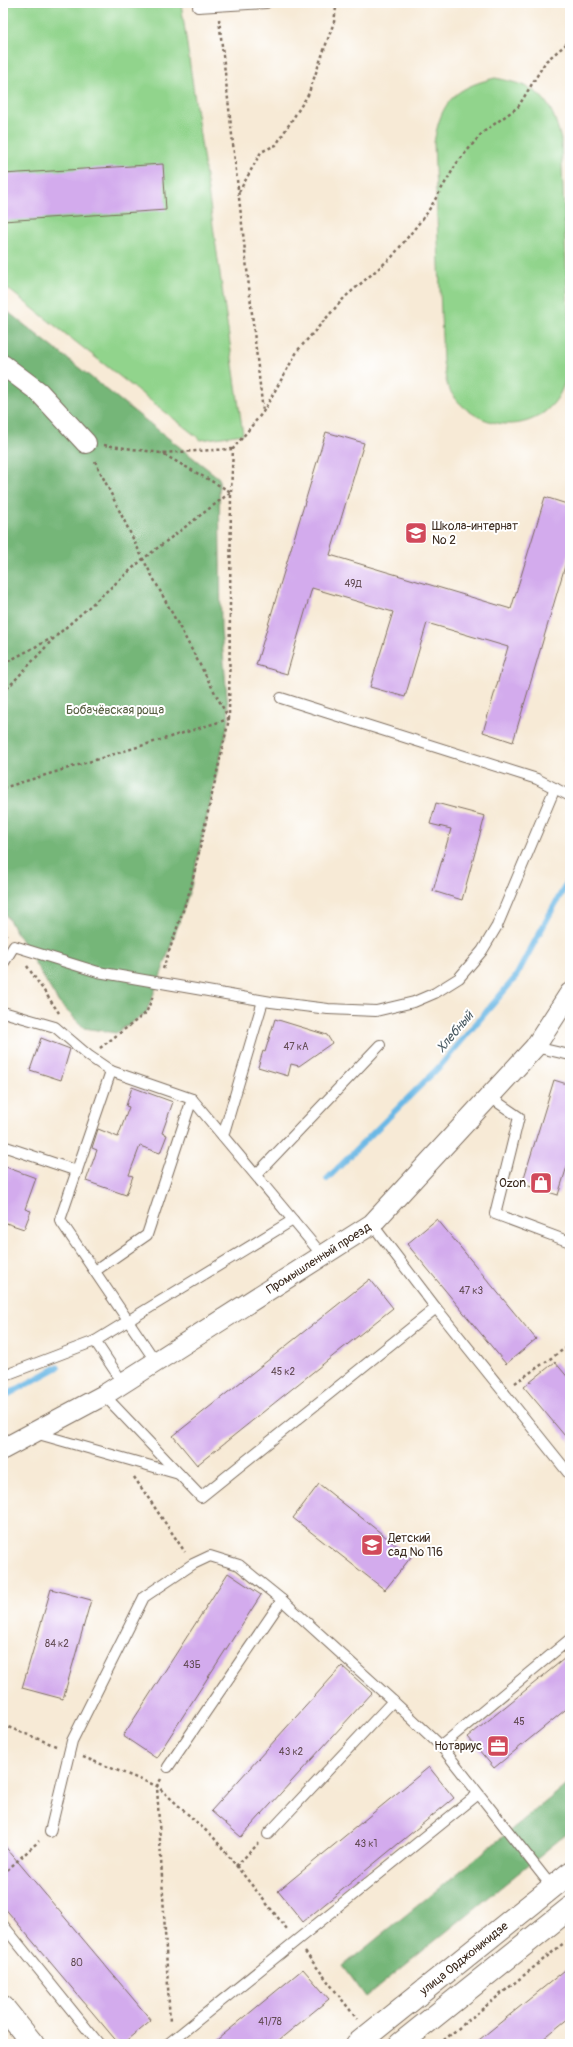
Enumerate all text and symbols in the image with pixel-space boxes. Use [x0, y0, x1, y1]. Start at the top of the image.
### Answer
place label: Школа-интернат № 2 [432, 519, 518, 548]
school or university icon: Школа-интернат № 2 [403, 520, 429, 546]
house number: 49Д [345, 578, 362, 590]
park label: Бобачёвская роща [66, 703, 164, 718]
water label: Хлебный [433, 1007, 478, 1056]
house number: 47 кА [284, 1041, 309, 1053]
shop icon: Ozon [528, 1170, 554, 1196]
place label: Ozon [499, 1176, 526, 1191]
street label: Промышленный проезд [264, 1219, 374, 1297]
house number: 47 к3 [459, 1285, 483, 1297]
house number: 45 к2 [271, 1366, 295, 1378]
place label: Детский сад № 116 [387, 1531, 443, 1560]
school or university icon: Детский сад № 116 [359, 1532, 385, 1558]
house number: 84 к2 [45, 1638, 69, 1650]
house number: 43Б [183, 1659, 201, 1671]
house number: 45 [513, 1716, 525, 1728]
office icon: Нотариус [485, 1733, 511, 1759]
place label: Нотариус [434, 1739, 482, 1754]
house number: 43 к2 [279, 1746, 304, 1758]
house number: 43 к1 [355, 1838, 377, 1850]
street label: улица Орджоникидзе [416, 1918, 511, 1999]
house number: 80 [71, 1957, 83, 1969]
house number: 41/78 [258, 2016, 282, 2028]

